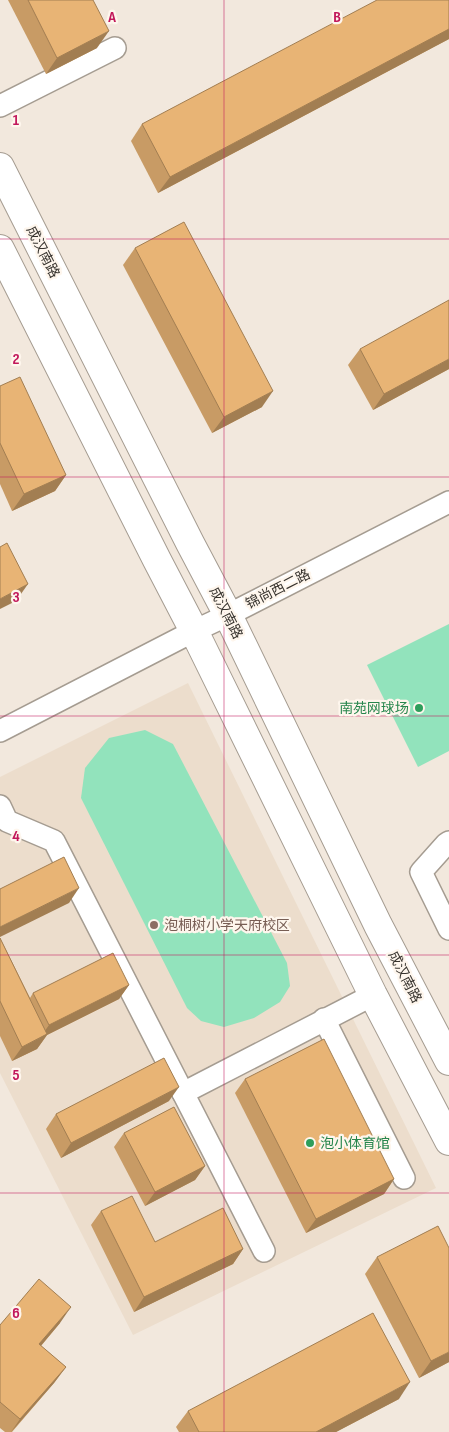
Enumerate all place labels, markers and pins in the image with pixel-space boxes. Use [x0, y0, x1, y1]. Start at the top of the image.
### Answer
place label: 南苑网球场 [339, 700, 409, 717]
marker: 南苑网球场 [413, 702, 425, 714]
place label: 泡桐树小学天府校区 [164, 917, 290, 934]
marker: 泡桐树小学天府校区 [148, 919, 160, 931]
place label: 泡小体育馆 [320, 1135, 390, 1152]
marker: 泡小体育馆 [304, 1137, 316, 1149]

